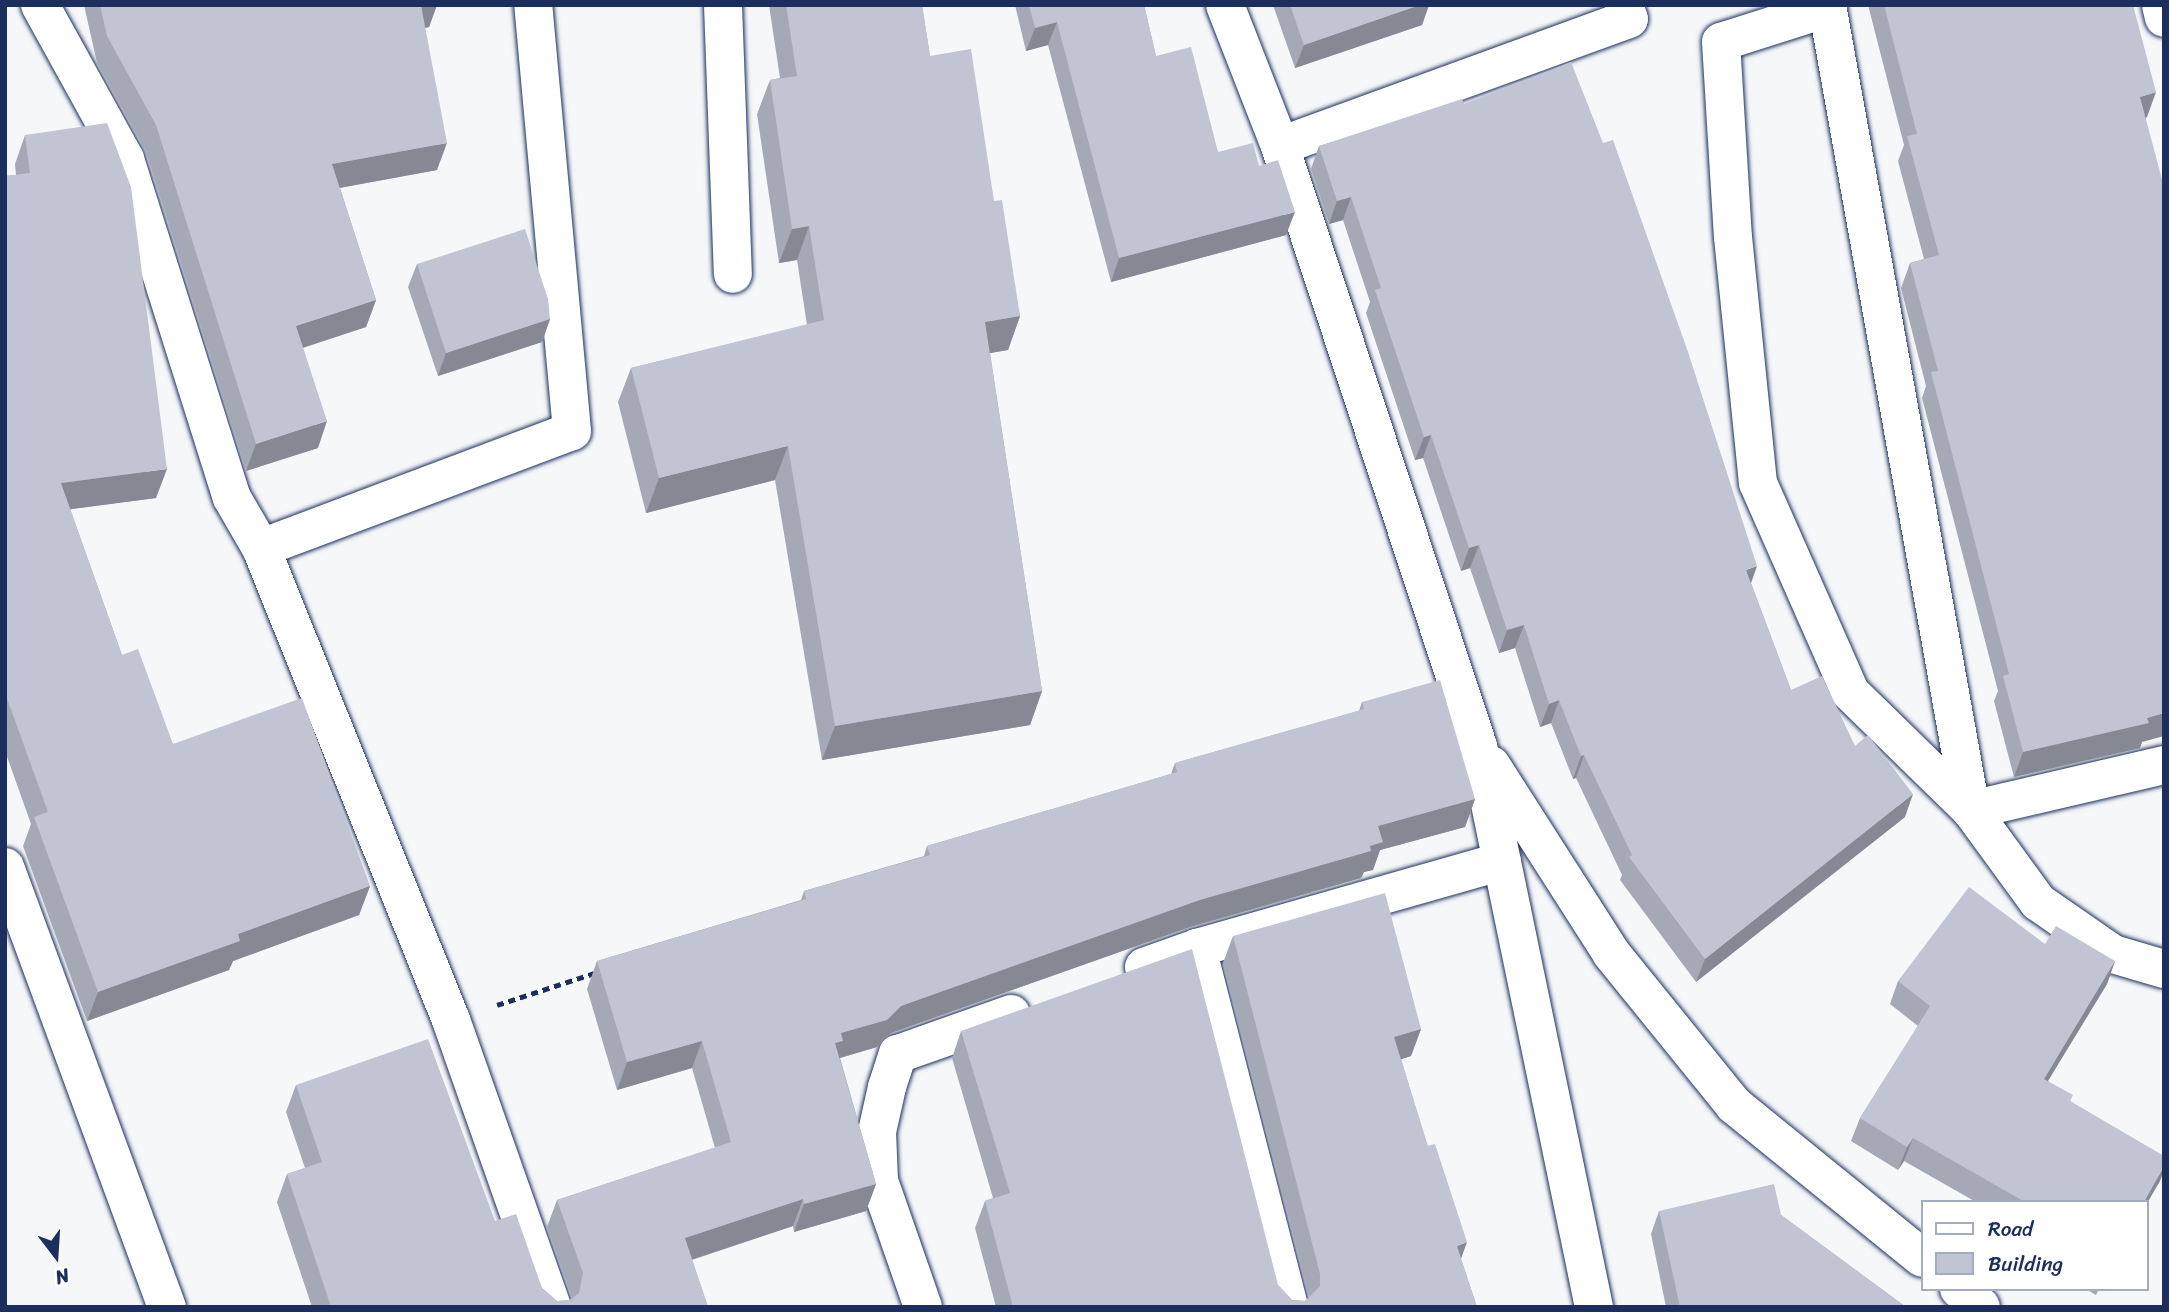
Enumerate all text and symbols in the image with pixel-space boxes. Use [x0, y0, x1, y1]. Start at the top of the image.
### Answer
legend [1920, 1200, 2148, 1291]
text: Road [1988, 1210, 2033, 1248]
north arrow [21, 1221, 91, 1291]
text: Building [1988, 1245, 2063, 1283]
text: N [51, 1259, 73, 1294]

